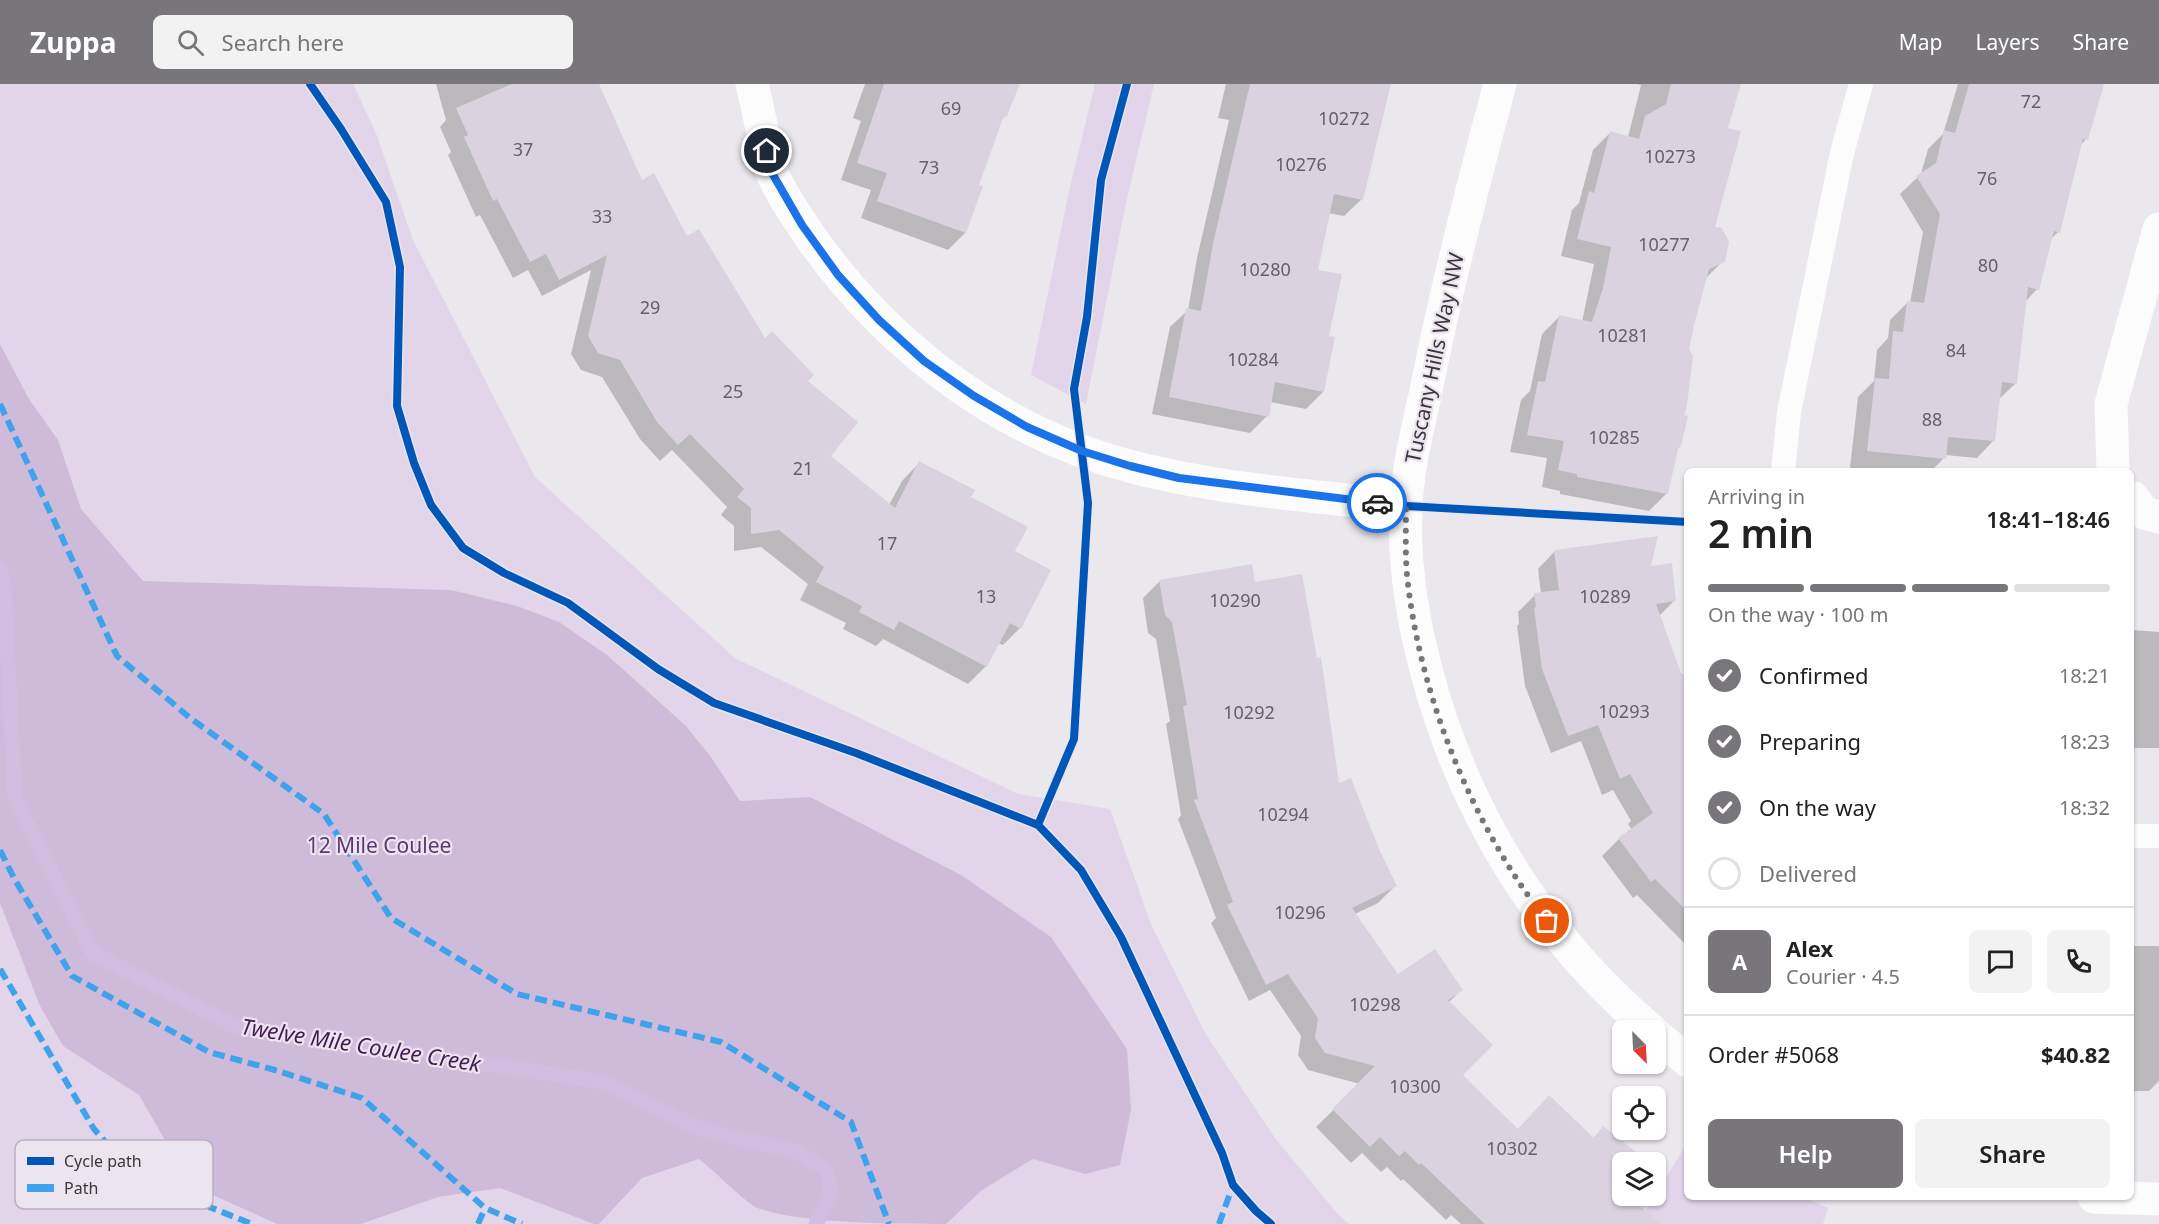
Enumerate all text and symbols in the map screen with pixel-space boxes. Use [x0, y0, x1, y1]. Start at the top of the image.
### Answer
search box [153, 15, 573, 69]
text: Zuppa [30, 23, 117, 61]
icon: search [174, 26, 207, 59]
text: Search here [222, 27, 344, 57]
text: Map [1899, 28, 1943, 56]
text: Layers [1976, 28, 2040, 56]
text: Share [2073, 28, 2129, 56]
house number: 72 [2021, 89, 2041, 113]
house number: 69 [941, 96, 961, 120]
house number: 10272 [1318, 106, 1370, 130]
pin [741, 125, 792, 176]
icon: home [750, 134, 783, 167]
house number: 37 [513, 137, 533, 161]
house number: 10273 [1644, 144, 1696, 168]
house number: 10276 [1275, 152, 1327, 176]
house number: 73 [919, 155, 939, 179]
house number: 76 [1977, 166, 1997, 190]
house number: 33 [592, 204, 612, 228]
house number: 10277 [1638, 232, 1690, 256]
street label: Tuscany Hills Way NW [1398, 249, 1470, 466]
house number: 80 [1978, 253, 1998, 277]
house number: 10280 [1239, 257, 1291, 281]
house number: 29 [640, 295, 660, 319]
house number: 10281 [1597, 323, 1649, 347]
house number: 84 [1946, 338, 1966, 362]
house number: 10284 [1227, 347, 1279, 371]
house number: 25 [723, 379, 743, 403]
house number: 88 [1922, 407, 1942, 431]
house number: 10285 [1588, 425, 1640, 449]
house number: 21 [793, 456, 813, 480]
courier [1347, 473, 1407, 533]
text: Arriving in [1708, 483, 1805, 510]
icon: car [1361, 487, 1394, 520]
text: 18:41–18:46 [1986, 504, 2110, 534]
text: 2 min [1708, 506, 1814, 559]
house number: 17 [877, 531, 897, 555]
house number: 13 [976, 584, 996, 608]
house number: 10289 [1579, 584, 1631, 608]
house number: 10290 [1209, 588, 1261, 612]
text: On the way · 100 m [1708, 601, 1888, 628]
icon: check [1708, 659, 1741, 692]
text: Confirmed [1759, 660, 1869, 690]
text: 18:21 [2059, 662, 2110, 689]
house number: 10293 [1598, 699, 1650, 723]
house number: 10292 [1223, 700, 1275, 724]
icon: check [1708, 725, 1741, 758]
text: Preparing [1759, 726, 1861, 756]
text: 18:23 [2059, 728, 2110, 755]
icon: check [1708, 791, 1741, 824]
text: On the way [1759, 792, 1876, 822]
text: 18:32 [2059, 794, 2110, 821]
house number: 10294 [1257, 802, 1309, 826]
park label: 12 Mile Coulee [307, 831, 451, 859]
text: Delivered [1759, 858, 1857, 888]
pin [1521, 895, 1572, 946]
house number: 10296 [1274, 900, 1326, 924]
icon: bag [1530, 904, 1563, 937]
button: chat [1969, 930, 2032, 993]
button: phone [2047, 930, 2110, 993]
text: Alex [1786, 933, 1833, 963]
text: A [1732, 946, 1747, 976]
text: Courier · 4.5 [1786, 963, 1900, 990]
house number: 10298 [1349, 992, 1401, 1016]
water label: Twelve Mile Coulee Creek [239, 1010, 484, 1078]
north arrow [1612, 1020, 1666, 1074]
map controls [1612, 1020, 1666, 1206]
text: Order #5068 [1708, 1039, 1839, 1069]
text: $40.82 [2041, 1039, 2110, 1069]
house number: 10300 [1389, 1074, 1441, 1098]
button: locate [1612, 1086, 1666, 1140]
button: Help [1708, 1119, 1903, 1188]
button: Share [1915, 1119, 2110, 1188]
house number: 10302 [1486, 1136, 1538, 1160]
legend [15, 1140, 213, 1209]
text: Cycle path [64, 1150, 142, 1172]
button: layers [1612, 1152, 1666, 1206]
text: Path [64, 1177, 98, 1199]

